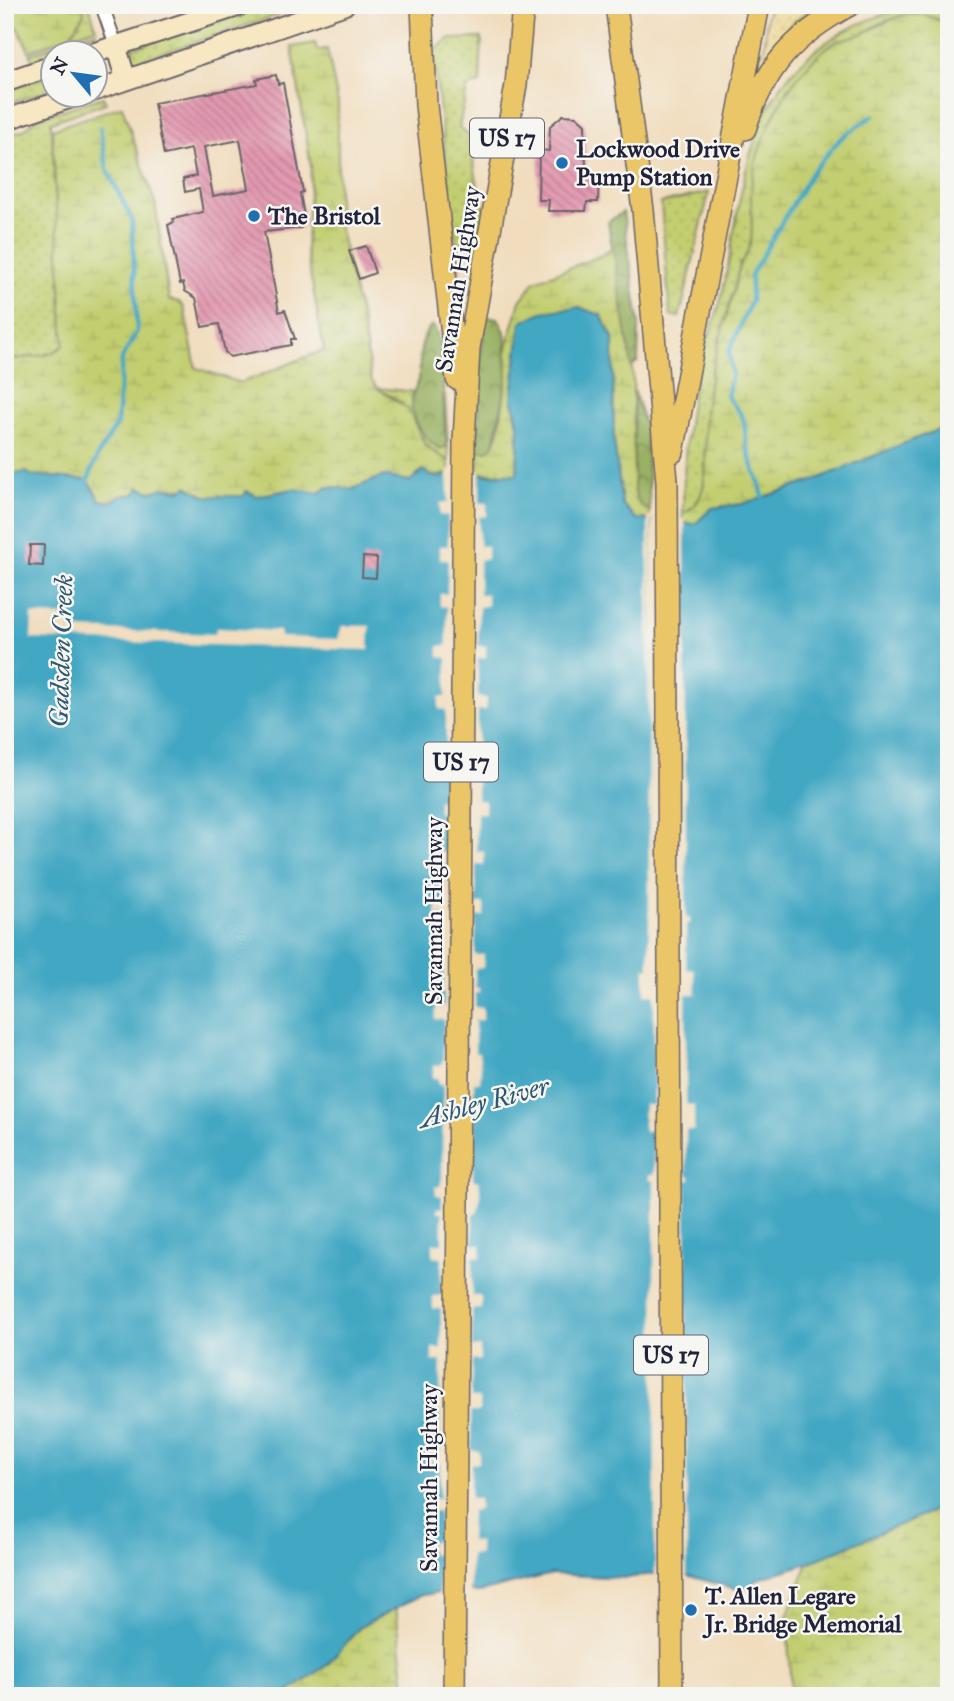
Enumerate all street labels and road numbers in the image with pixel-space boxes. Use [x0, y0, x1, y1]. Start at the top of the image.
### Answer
road number: US 17 [470, 119, 544, 158]
street label: Savannah Highway [428, 183, 488, 374]
road number: US 17 [424, 742, 498, 782]
street label: Savannah Highway [419, 816, 449, 1005]
road number: US 17 [634, 1336, 708, 1374]
street label: Savannah Highway [414, 1383, 444, 1572]

